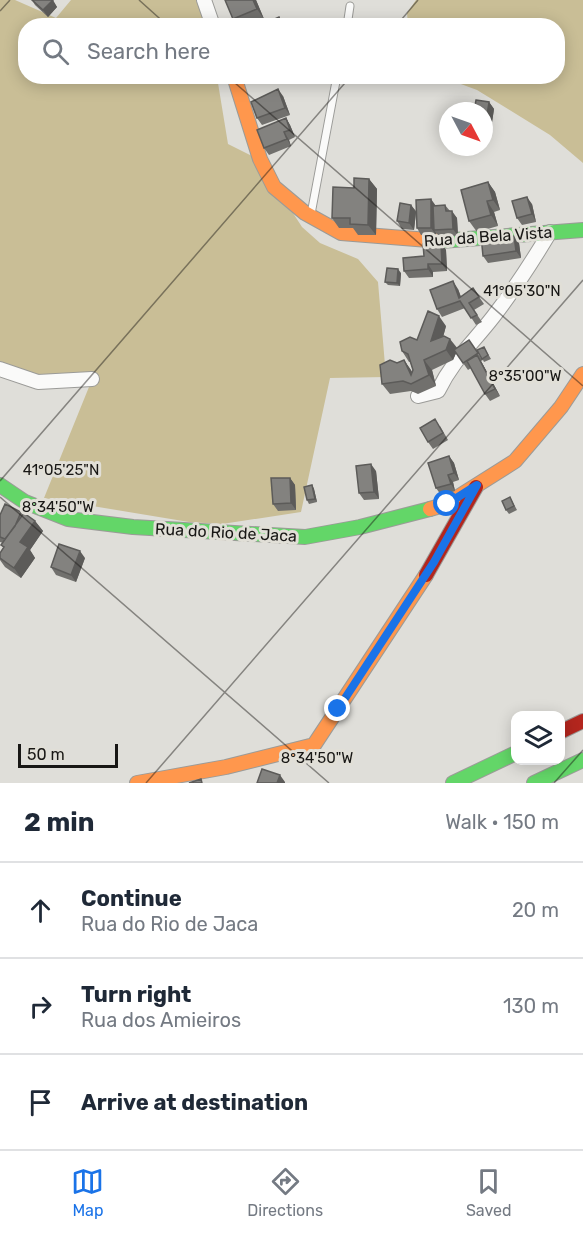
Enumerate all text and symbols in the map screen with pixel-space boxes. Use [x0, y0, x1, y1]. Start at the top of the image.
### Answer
search box [18, 18, 565, 84]
icon: search [39, 35, 72, 68]
text: Search here [87, 38, 210, 65]
north arrow [439, 102, 493, 156]
street label: Rua da Bela Vista [423, 223, 553, 250]
text: 41°05'30"N [483, 282, 561, 300]
text: 8°35'00"W [488, 367, 562, 385]
text: 41°05'25"N [23, 461, 99, 479]
route start [433, 490, 459, 516]
text: 8°34'50"W [22, 498, 94, 516]
street label: Rua do Rio de Jaca [155, 519, 297, 546]
route end [324, 695, 350, 721]
map controls [511, 711, 565, 765]
button: layers [511, 711, 565, 765]
scale bar [18, 741, 118, 768]
text: 50 m [27, 745, 65, 764]
text: 8°34'50"W [281, 749, 353, 767]
text: 2 min [24, 807, 94, 838]
text: Walk · 150 m [445, 810, 559, 834]
text: Continue [81, 885, 182, 912]
icon: ahead [24, 894, 57, 927]
text: 20 m [512, 898, 559, 922]
text: Rua do Rio de Jaca [81, 912, 258, 936]
text: Turn right [81, 981, 191, 1008]
icon: right [24, 990, 57, 1023]
text: 130 m [503, 994, 559, 1018]
text: Rua dos Amieiros [81, 1008, 241, 1032]
icon: arrive [24, 1086, 57, 1119]
text: Arrive at destination [81, 1089, 308, 1116]
tab: Map [71, 1165, 104, 1220]
tab: Directions [247, 1165, 323, 1220]
tab: Saved [466, 1165, 512, 1220]

